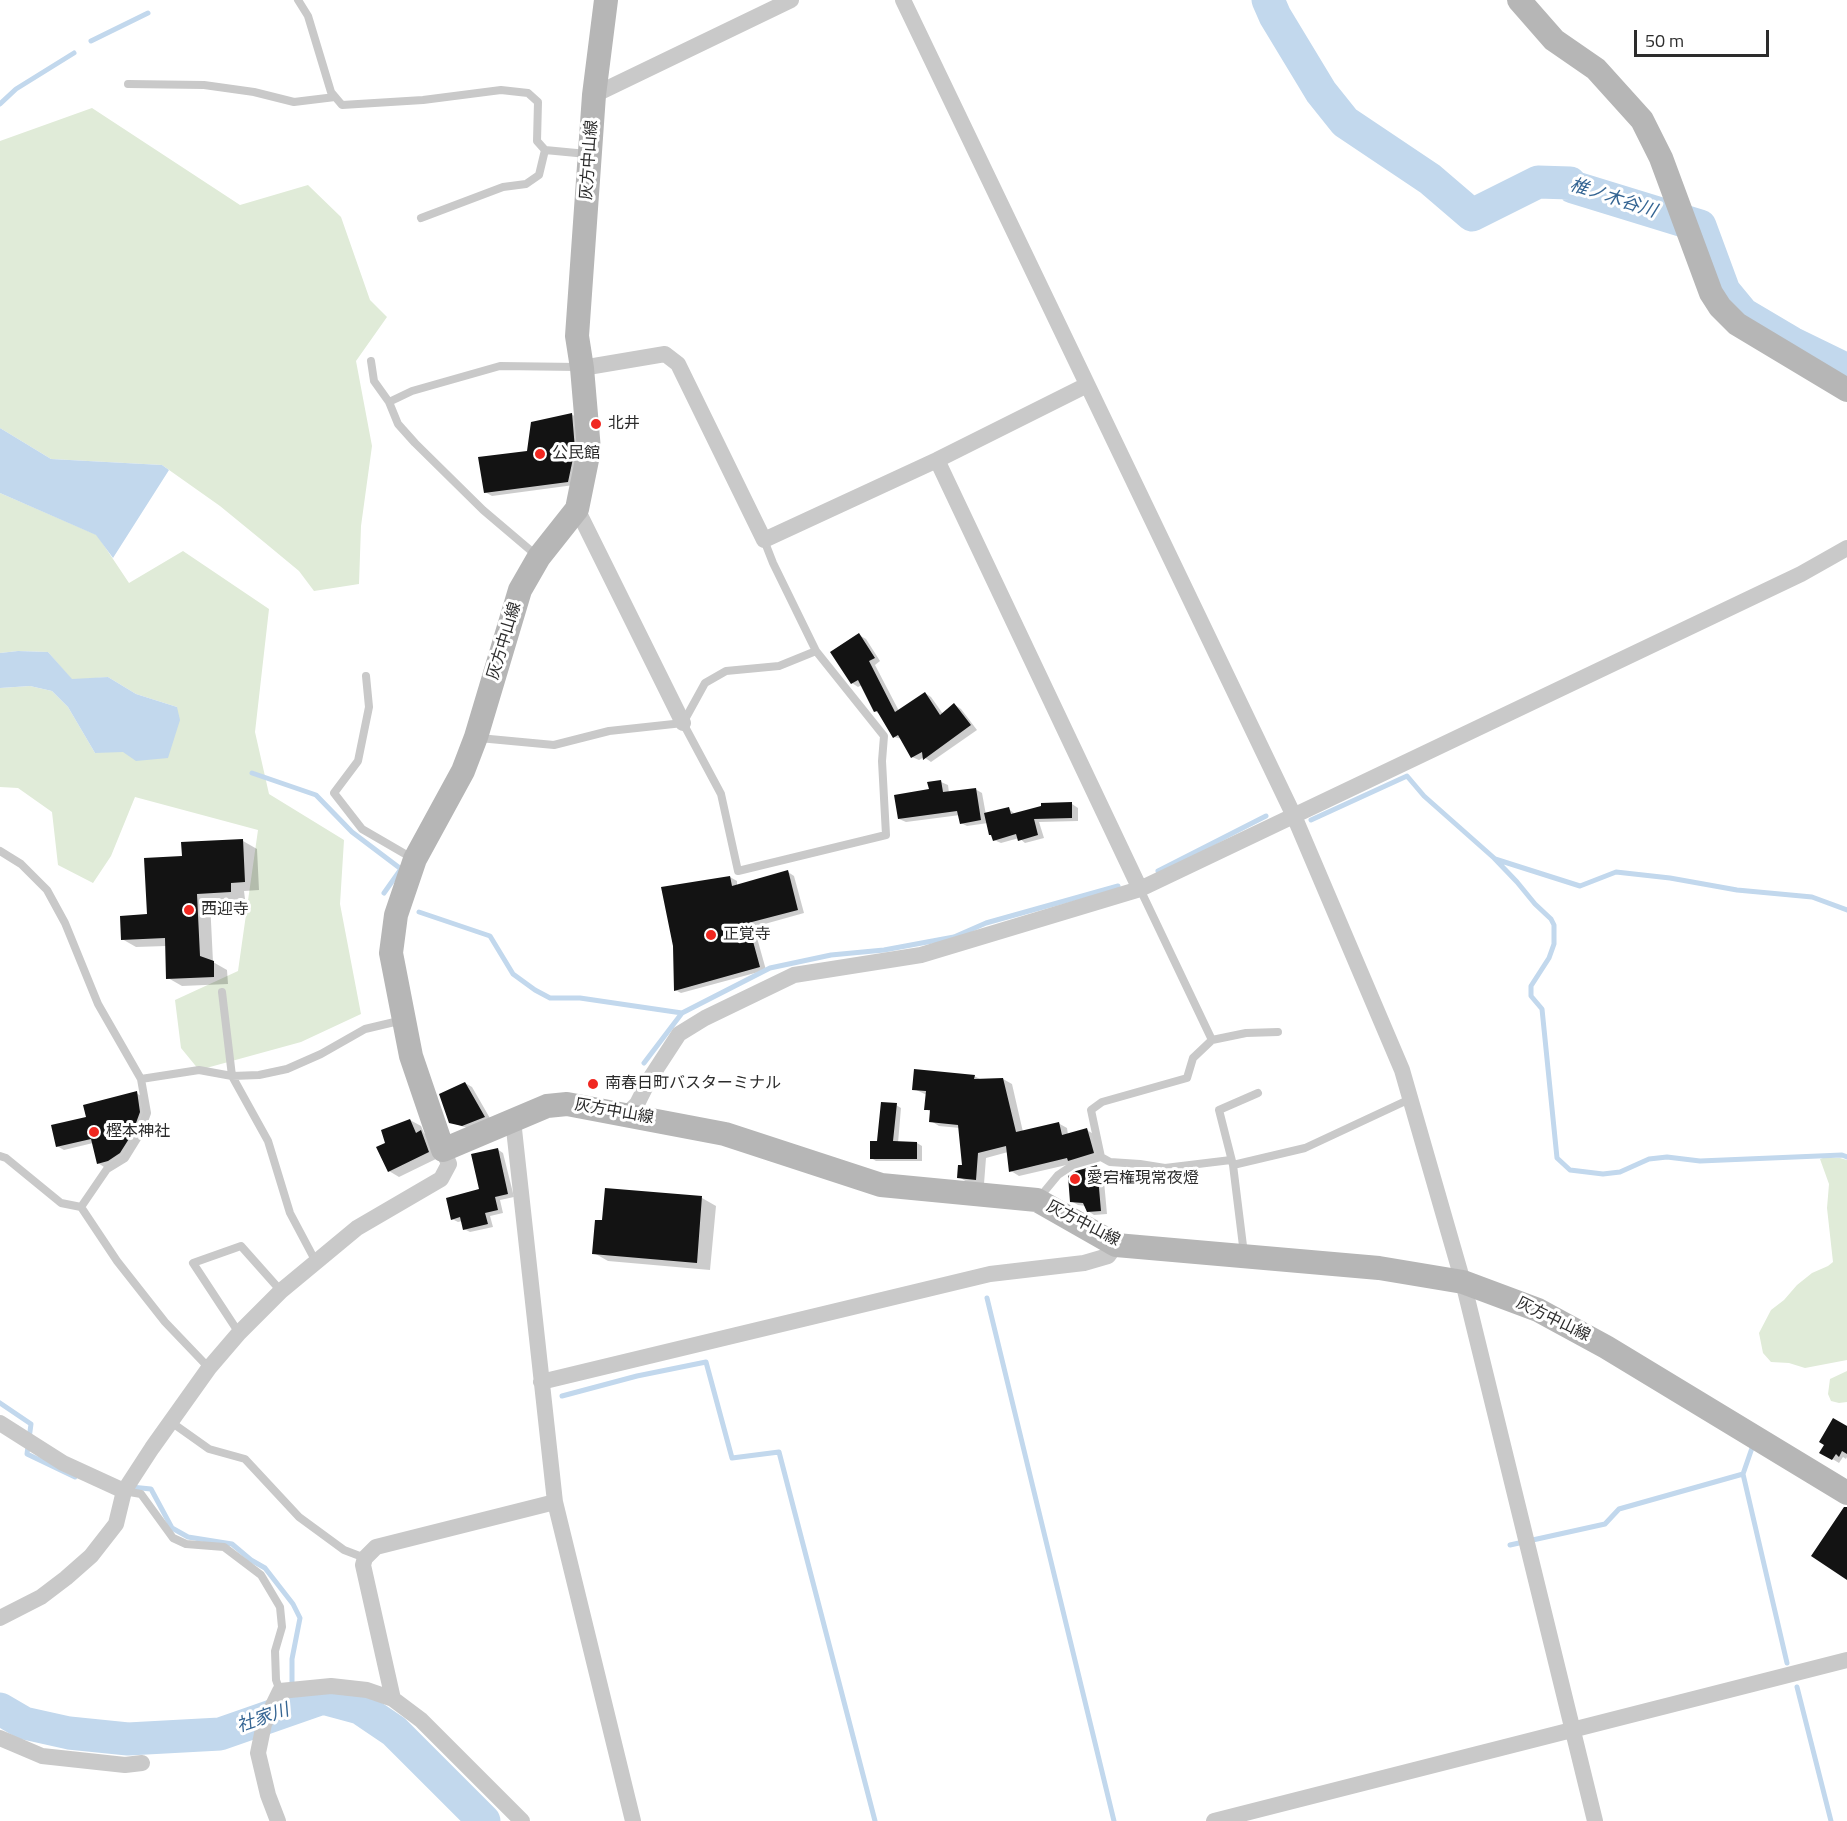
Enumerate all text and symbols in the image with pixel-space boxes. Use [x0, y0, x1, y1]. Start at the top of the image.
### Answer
scale bar [1637, 18, 1772, 56]
text: 50 m [1645, 27, 1684, 54]
street label: 灰方中山線 [578, 119, 602, 201]
water label: 椎ノ木谷川 [1567, 175, 1659, 223]
place label: 北井 [608, 414, 640, 434]
marker: 北井 [589, 417, 603, 431]
place label: 公民館 [552, 444, 600, 464]
marker: 公民館 [533, 447, 547, 461]
street label: 灰方中山線 [484, 600, 526, 682]
place label: 西迎寺 [201, 900, 249, 920]
marker: 西迎寺 [182, 903, 196, 917]
place label: 正覚寺 [723, 925, 771, 945]
marker: 正覚寺 [704, 928, 718, 942]
place label: 南春日町バスターミナル [605, 1074, 781, 1094]
marker: 南春日町バスターミナル [586, 1077, 600, 1091]
street label: 灰方中山線 [573, 1096, 655, 1128]
place label: 樫本神社 [106, 1122, 170, 1142]
marker: 樫本神社 [87, 1125, 101, 1139]
place label: 愛宕権現常夜燈 [1087, 1169, 1199, 1189]
marker: 愛宕権現常夜燈 [1068, 1172, 1082, 1186]
street label: 灰方中山線 [1043, 1197, 1123, 1251]
street label: 灰方中山線 [1513, 1294, 1593, 1346]
water label: 社家川 [234, 1700, 292, 1738]

